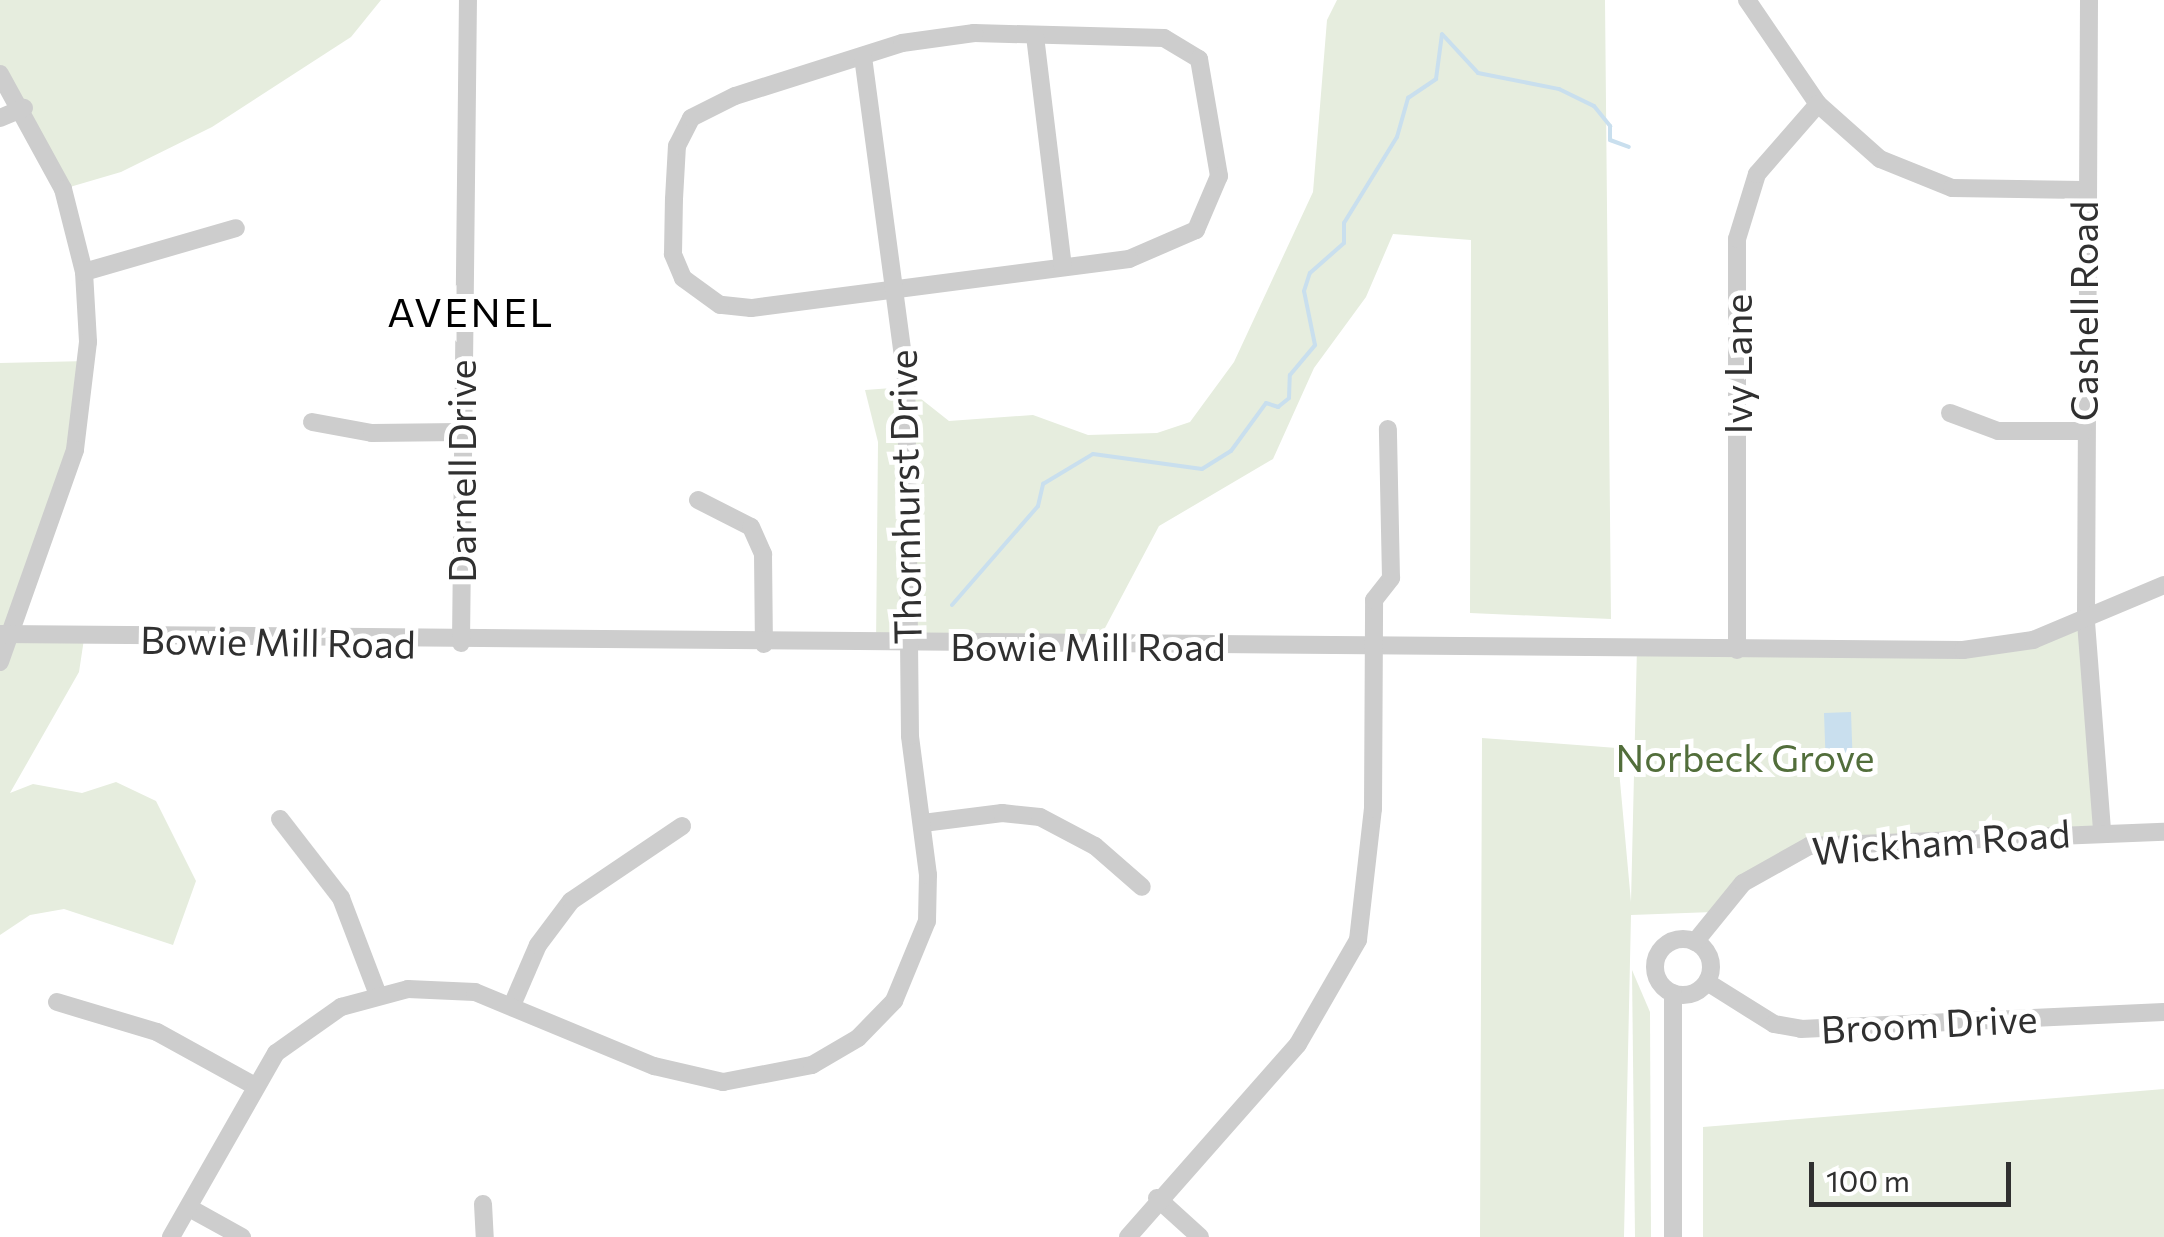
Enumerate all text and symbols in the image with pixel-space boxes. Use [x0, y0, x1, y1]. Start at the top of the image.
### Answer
street label: Cashell Road [2060, 201, 2106, 421]
district label: AVENEL [387, 287, 555, 335]
street label: Ivy Lane [1714, 294, 1760, 434]
street label: Thornhurst Drive [879, 349, 929, 645]
street label: Darnell Drive [438, 359, 484, 583]
street label: Bowie Mill Road [140, 616, 416, 666]
street label: Bowie Mill Road [950, 623, 1226, 669]
park label: Norbeck Grove [1616, 734, 1874, 780]
street label: Wickham Road [1810, 809, 2072, 873]
street label: Broom Drive [1820, 995, 2038, 1051]
scale bar [1814, 1142, 2016, 1204]
text: 100 m [1826, 1161, 1910, 1198]

